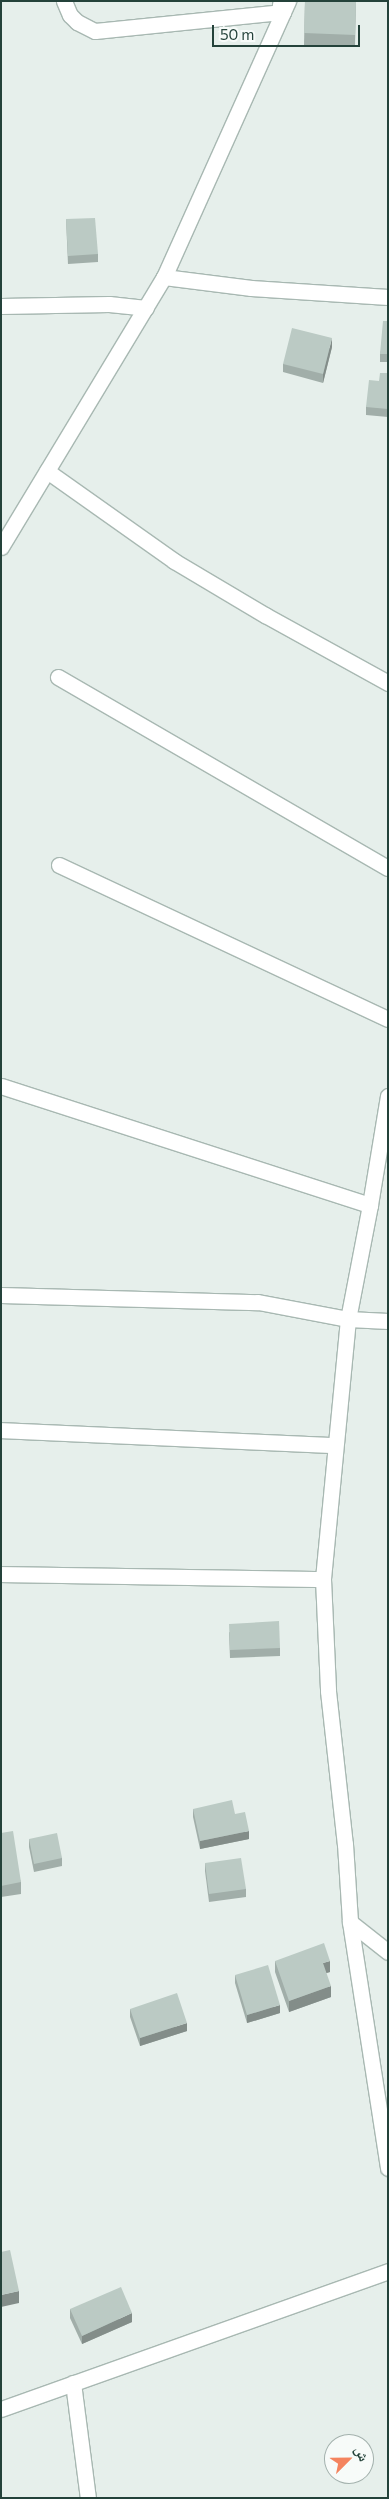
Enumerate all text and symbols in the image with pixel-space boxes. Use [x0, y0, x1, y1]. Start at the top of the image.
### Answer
scale bar [214, 15, 362, 47]
text: 50 m [220, 25, 254, 43]
north arrow [324, 2434, 374, 2484]
text: ش [352, 2443, 373, 2463]

